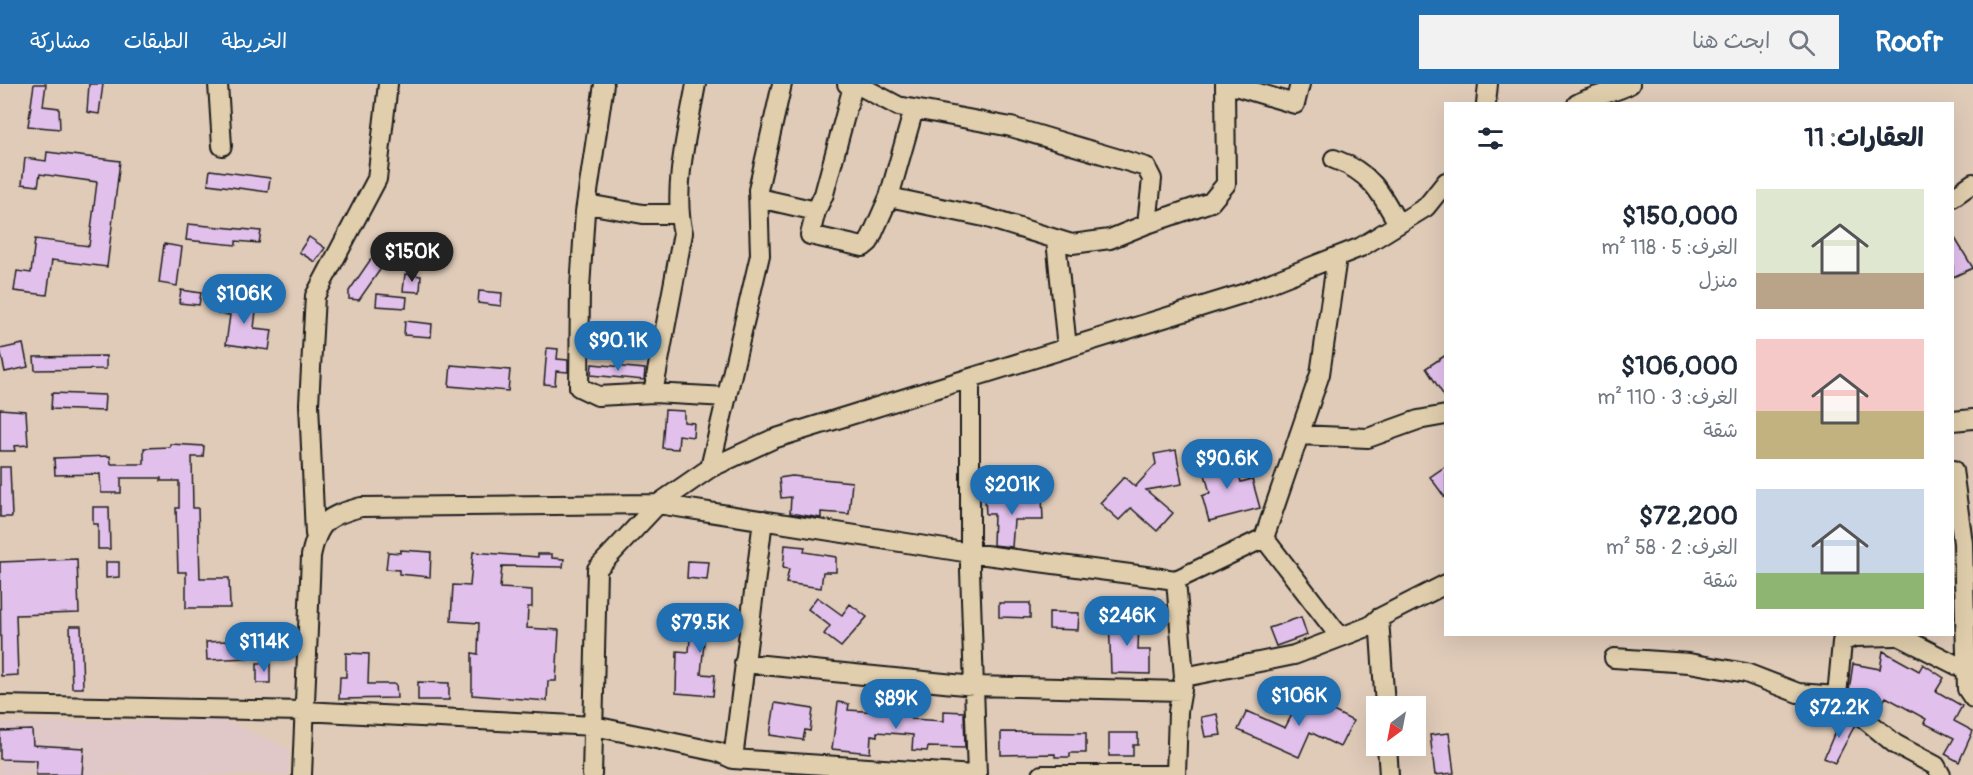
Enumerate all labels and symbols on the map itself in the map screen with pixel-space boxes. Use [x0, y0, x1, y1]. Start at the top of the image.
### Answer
pin: $150K [370, 232, 454, 283]
pin: $106K [202, 274, 286, 325]
pin: $90.1K [569, 321, 667, 372]
pin: $90.6K [1178, 439, 1276, 490]
pin: $201K [970, 465, 1054, 516]
pin: $246K [1085, 596, 1169, 647]
pin: $79.5K [651, 603, 749, 654]
pin: $114K [222, 622, 306, 673]
pin: $106K [1257, 676, 1341, 727]
pin: $89K [860, 679, 932, 730]
pin: $72.2K [1790, 688, 1888, 739]
north arrow [1366, 696, 1426, 756]

